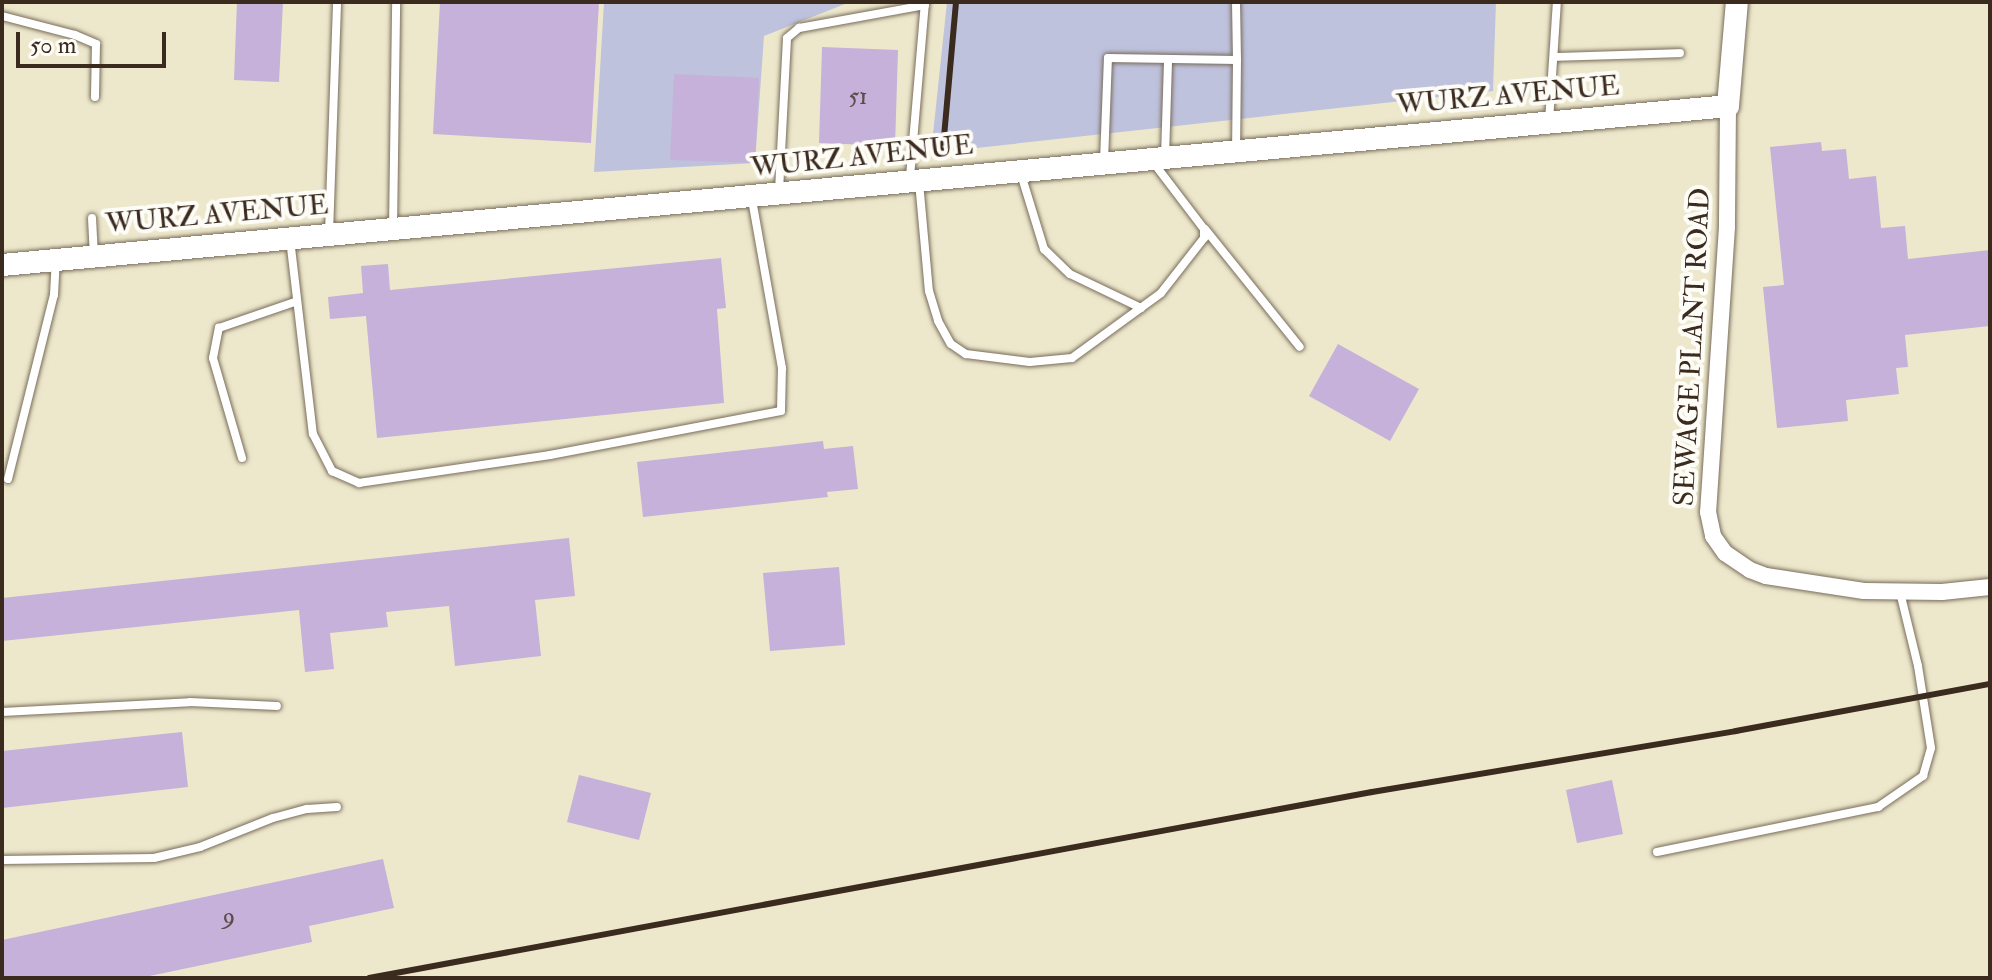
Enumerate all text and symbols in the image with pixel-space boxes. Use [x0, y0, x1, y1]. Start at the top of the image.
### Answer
scale bar [20, 16, 170, 66]
text: 50 m [30, 30, 76, 61]
street label: WURZ AVENUE [1395, 70, 1621, 122]
house number: 51 [848, 83, 868, 111]
street label: WURZ AVENUE [749, 129, 975, 185]
street label: SEWAGE PLANT ROAD [1668, 187, 1718, 507]
street label: WURZ AVENUE [104, 189, 330, 241]
house number: 9 [223, 903, 235, 931]

